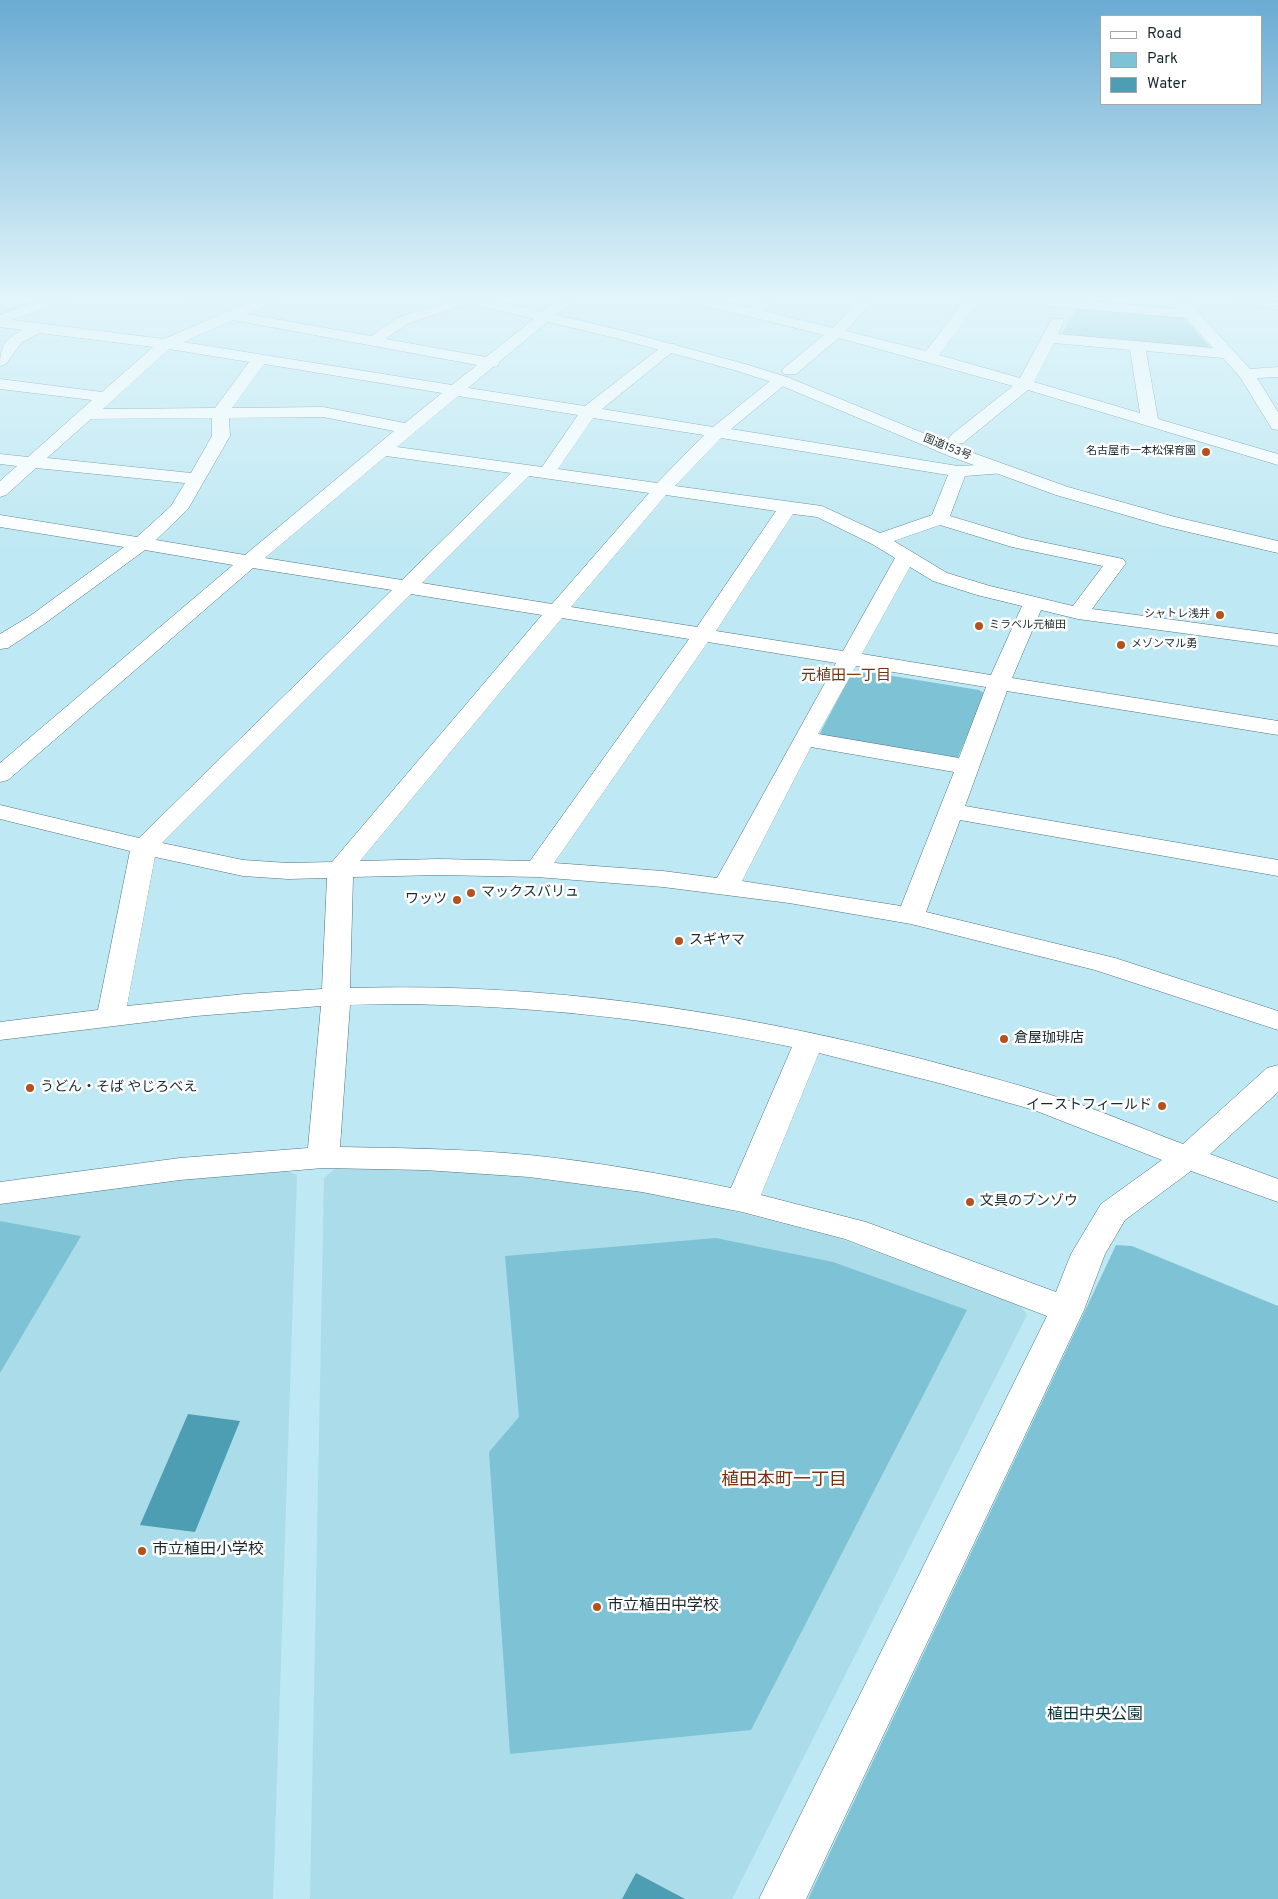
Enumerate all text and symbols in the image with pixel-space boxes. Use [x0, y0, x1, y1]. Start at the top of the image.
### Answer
legend [1100, 15, 1263, 105]
text: Road [1147, 25, 1182, 44]
text: Park [1147, 50, 1178, 69]
text: Water [1147, 75, 1186, 94]
street label: 国道153号 [921, 432, 973, 464]
place label: 名古屋市一本松保育園 [1086, 445, 1196, 459]
marker: 名古屋市一本松保育園 [1200, 446, 1212, 458]
place label: シャトレ浅井 [1144, 608, 1210, 622]
marker: シャトレ浅井 [1214, 609, 1226, 621]
place label: ミラベル元植田 [989, 619, 1066, 633]
marker: ミラベル元植田 [973, 620, 985, 632]
place label: メゾンマル勇 [1131, 638, 1197, 652]
marker: メゾンマル勇 [1115, 639, 1127, 651]
district label: 元植田一丁目 [801, 668, 891, 686]
place label: マックスバリュ [481, 885, 579, 901]
marker: マックスバリュ [465, 887, 477, 899]
place label: ワッツ [405, 892, 447, 908]
marker: ワッツ [451, 894, 463, 906]
place label: スギヤマ [689, 933, 745, 949]
marker: スギヤマ [673, 935, 685, 947]
place label: 倉屋珈琲店 [1014, 1031, 1084, 1047]
marker: 倉屋珈琲店 [998, 1033, 1010, 1045]
place label: うどん・そば やじろべえ [40, 1080, 197, 1096]
marker: うどん・そば やじろべえ [24, 1082, 36, 1094]
place label: イーストフィールド [1026, 1098, 1152, 1114]
marker: イーストフィールド [1156, 1100, 1168, 1112]
place label: 文具のブンゾウ [980, 1194, 1078, 1210]
marker: 文具のブンゾウ [964, 1196, 976, 1208]
district label: 植田本町一丁目 [721, 1470, 847, 1492]
place label: 市立植田小学校 [152, 1541, 264, 1561]
marker: 市立植田小学校 [136, 1545, 148, 1557]
place label: 市立植田中学校 [607, 1597, 719, 1617]
marker: 市立植田中学校 [591, 1601, 603, 1613]
park label: 植田中央公園 [1047, 1706, 1143, 1726]

